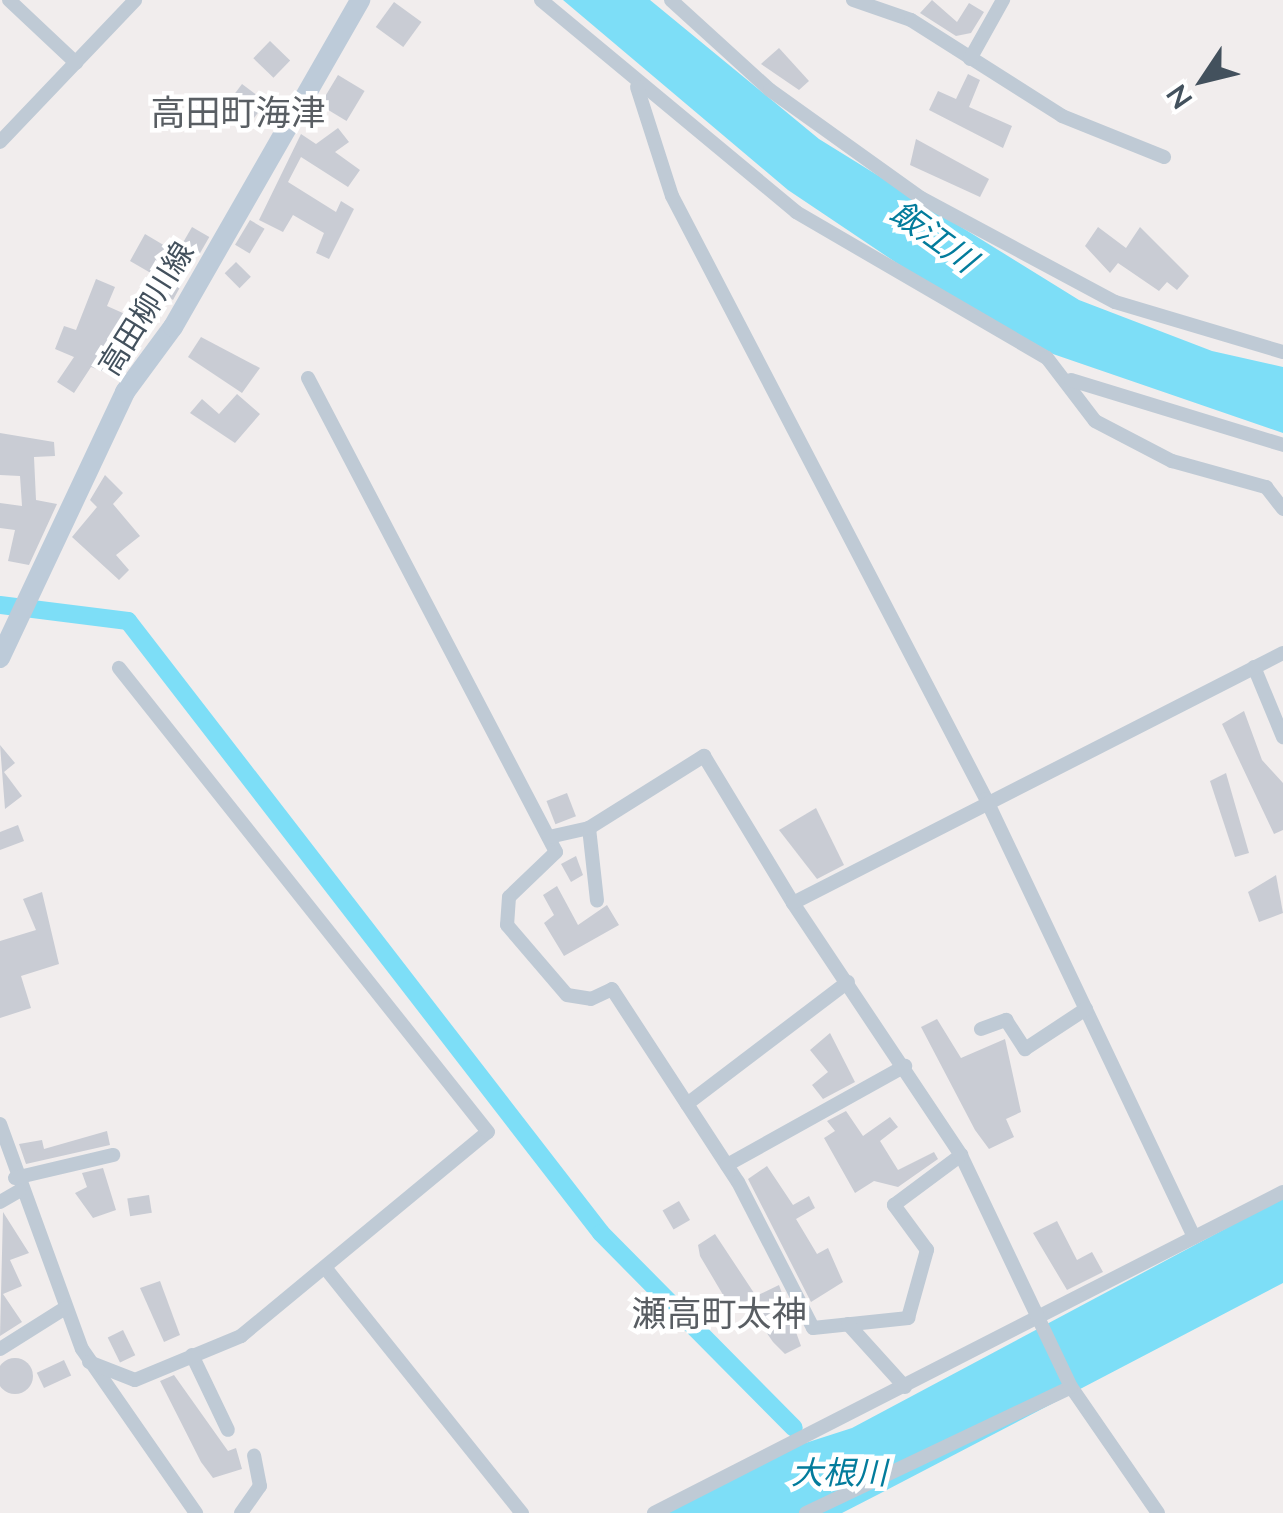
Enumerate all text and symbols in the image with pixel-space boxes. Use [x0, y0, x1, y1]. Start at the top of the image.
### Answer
north arrow [1153, 30, 1253, 130]
text: N [1158, 79, 1199, 116]
district label: 高田町海津 [151, 90, 325, 132]
water label: 飯江川 [884, 192, 984, 280]
street label: 高田柳川線 [90, 235, 200, 381]
district label: 瀬高町太神 [632, 1291, 806, 1333]
water label: 大根川 [791, 1453, 887, 1491]

